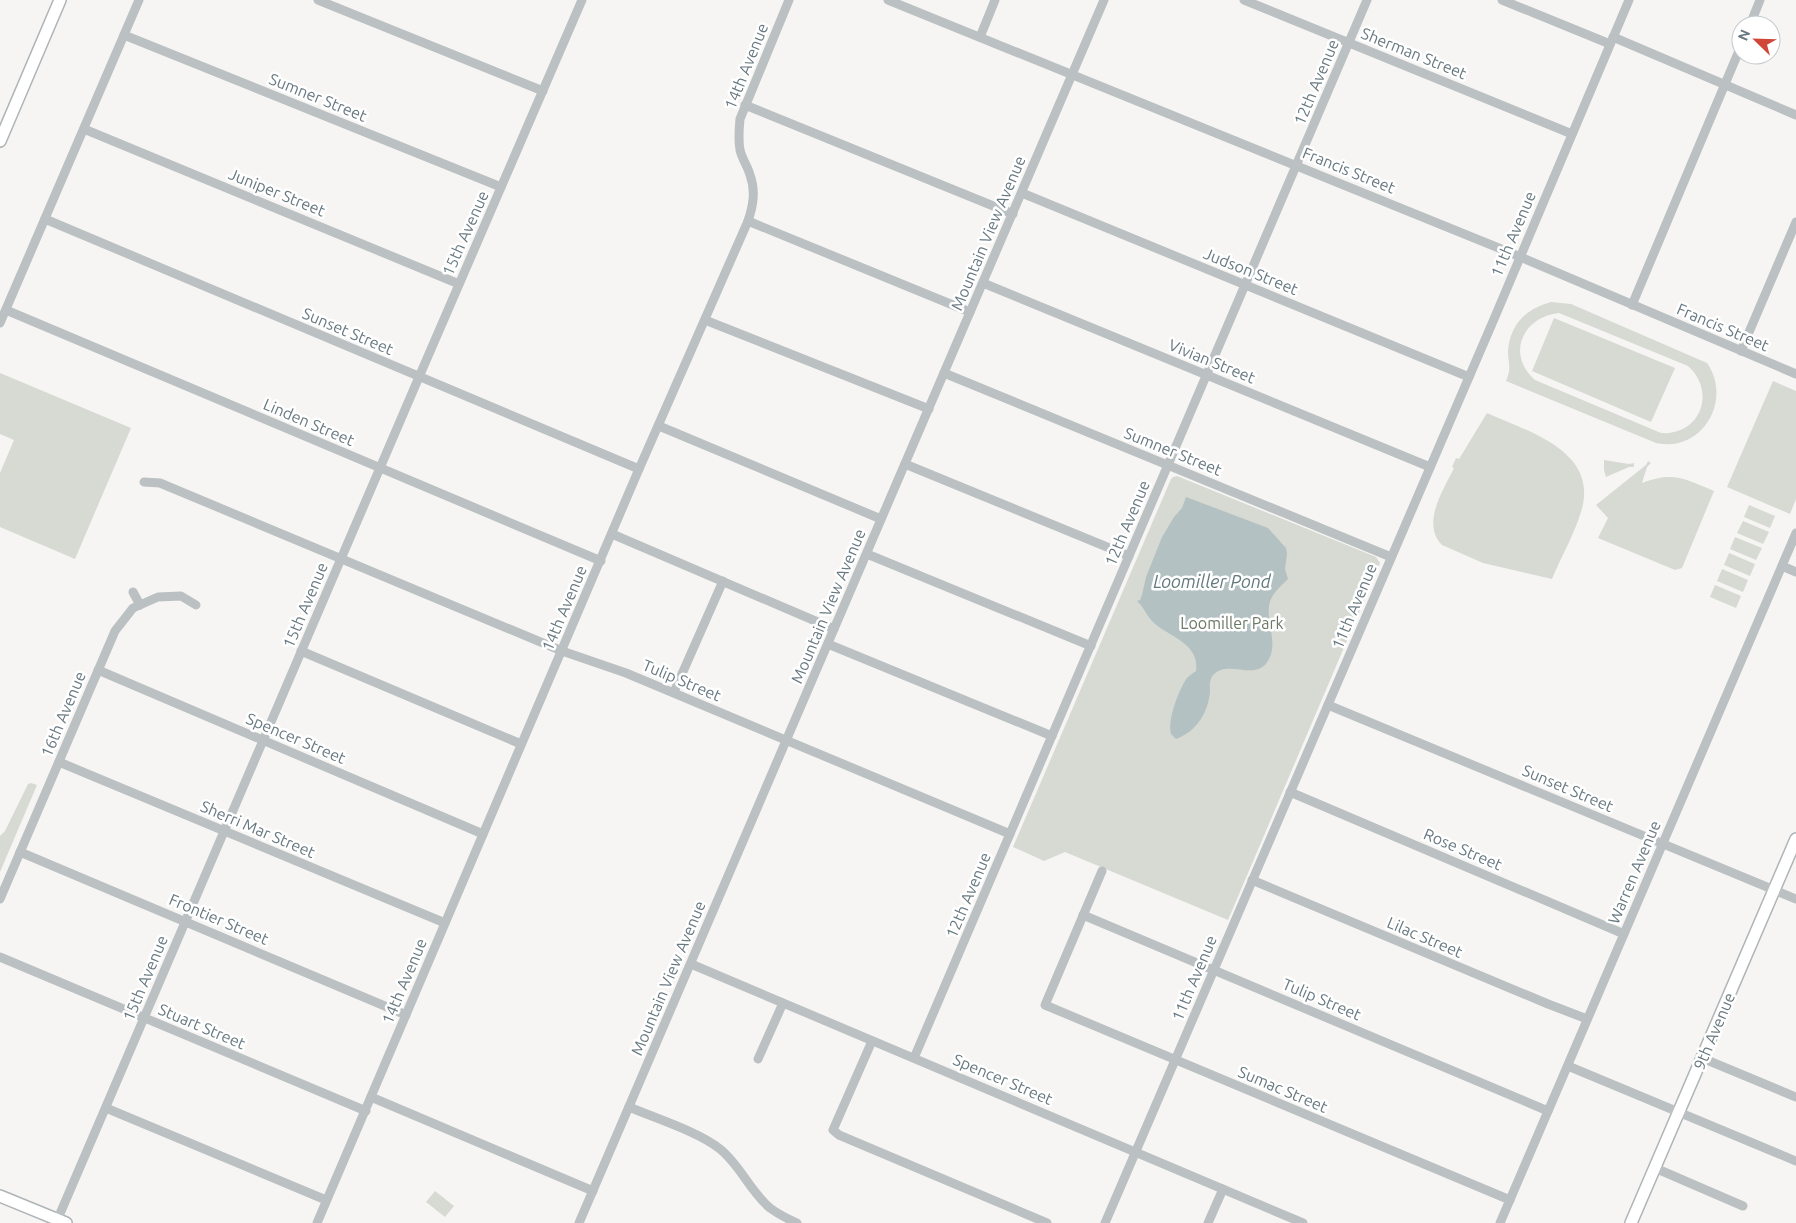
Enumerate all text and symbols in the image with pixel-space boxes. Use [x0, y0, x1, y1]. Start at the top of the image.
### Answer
north arrow [1731, 15, 1781, 65]
street label: 14th Avenue [721, 20, 771, 112]
street label: Sherman Street [1359, 24, 1470, 83]
text: N [1735, 27, 1753, 43]
street label: 12th Avenue [1290, 37, 1342, 127]
street label: Sumner Street [267, 69, 370, 125]
street label: Francis Street [1300, 143, 1399, 197]
street label: Mountain View Avenue [947, 153, 1029, 313]
street label: Juniper Street [226, 164, 329, 220]
street label: 15th Avenue [438, 188, 492, 278]
street label: 11th Avenue [1487, 189, 1539, 279]
street label: Judson Street [1201, 244, 1301, 298]
street label: Francis Street [1674, 300, 1772, 355]
street label: Sunset Street [300, 304, 397, 359]
street label: Vivian Street [1166, 335, 1259, 387]
street label: Linden Street [261, 395, 358, 449]
street label: Sumner Street [1122, 423, 1225, 479]
street label: 12th Avenue [1101, 478, 1153, 568]
street label: Mountain View Avenue [787, 526, 869, 686]
street label: 15th Avenue [279, 560, 331, 650]
street label: 11th Avenue [1328, 561, 1380, 651]
street label: 14th Avenue [538, 563, 590, 653]
water label: Loomiller Pond [1153, 571, 1272, 591]
park label: Loomiller Park [1180, 614, 1284, 632]
street label: Tulip Street [640, 655, 725, 705]
street label: 16th Avenue [37, 669, 89, 759]
street label: Spencer Street [244, 709, 349, 767]
street label: Sunset Street [1520, 761, 1617, 816]
street label: Sherri Mar Street [198, 797, 319, 862]
street label: Warren Avenue [1604, 818, 1664, 926]
street label: Rose Street [1421, 824, 1506, 874]
street label: 12th Avenue [942, 850, 994, 940]
street label: Frontier Street [167, 890, 272, 948]
street label: Mountain View Avenue [627, 898, 709, 1058]
street label: Lilac Street [1385, 913, 1466, 961]
street label: 15th Avenue [119, 933, 171, 1023]
street label: 11th Avenue [1168, 933, 1220, 1023]
street label: 14th Avenue [378, 936, 430, 1026]
street label: Tulip Street [1280, 974, 1365, 1024]
street label: 9th Avenue [1690, 990, 1738, 1072]
street label: Stuart Street [156, 1000, 249, 1053]
street label: Spencer Street [951, 1050, 1056, 1108]
street label: Sumac Street [1236, 1062, 1331, 1116]

